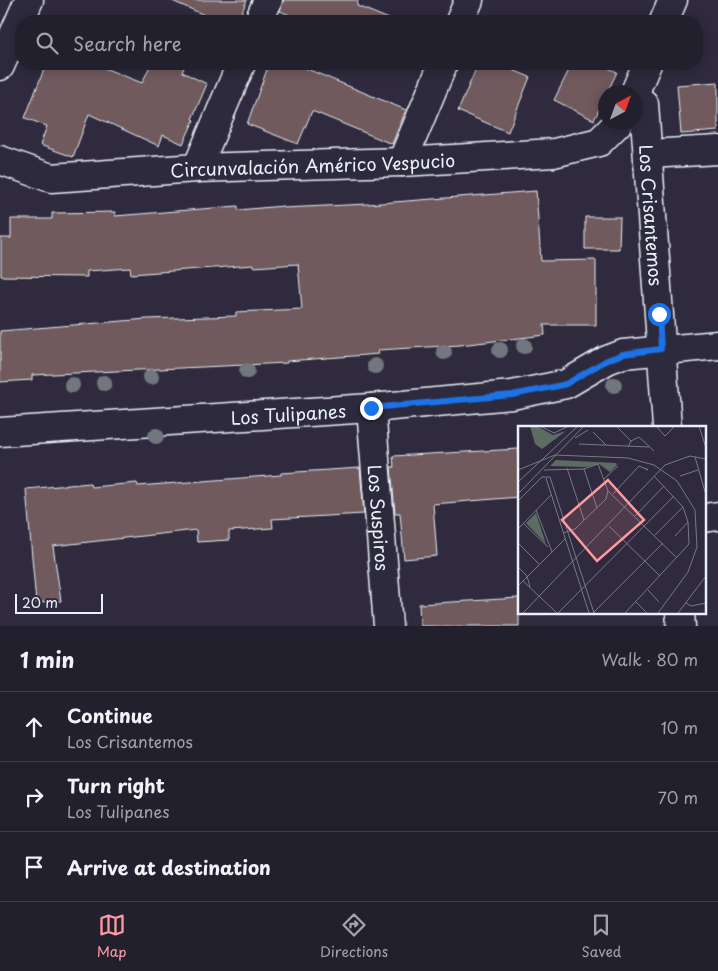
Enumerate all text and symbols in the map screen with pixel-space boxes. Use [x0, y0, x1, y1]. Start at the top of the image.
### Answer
search box [15, 15, 703, 70]
icon: search [33, 29, 61, 57]
text: Search here [73, 29, 182, 57]
north arrow [598, 85, 643, 130]
street label: Los Crisantemos [633, 143, 670, 287]
street label: Circunvalación Américo Vespucio [169, 145, 456, 183]
route start [648, 303, 671, 326]
street label: Los Tulipanes [230, 396, 347, 431]
route end [360, 397, 383, 420]
inset map [518, 426, 706, 614]
street label: Los Suspiros [362, 464, 397, 572]
scale bar [15, 591, 102, 614]
text: 20 m [22, 592, 58, 613]
text: 1 min [20, 643, 74, 675]
text: Walk · 80 m [601, 647, 698, 671]
text: Continue [67, 701, 153, 729]
icon: ahead [20, 713, 48, 741]
text: 10 m [661, 715, 698, 739]
text: Los Crisantemos [67, 729, 193, 753]
text: Turn right [67, 771, 165, 799]
icon: right [20, 783, 48, 811]
text: 70 m [658, 785, 698, 809]
text: Los Tulipanes [67, 799, 170, 823]
icon: arrive [20, 853, 48, 881]
text: Arrive at destination [67, 853, 271, 881]
tab: Map [97, 911, 127, 962]
tab: Directions [320, 911, 388, 962]
tab: Saved [582, 911, 621, 962]

